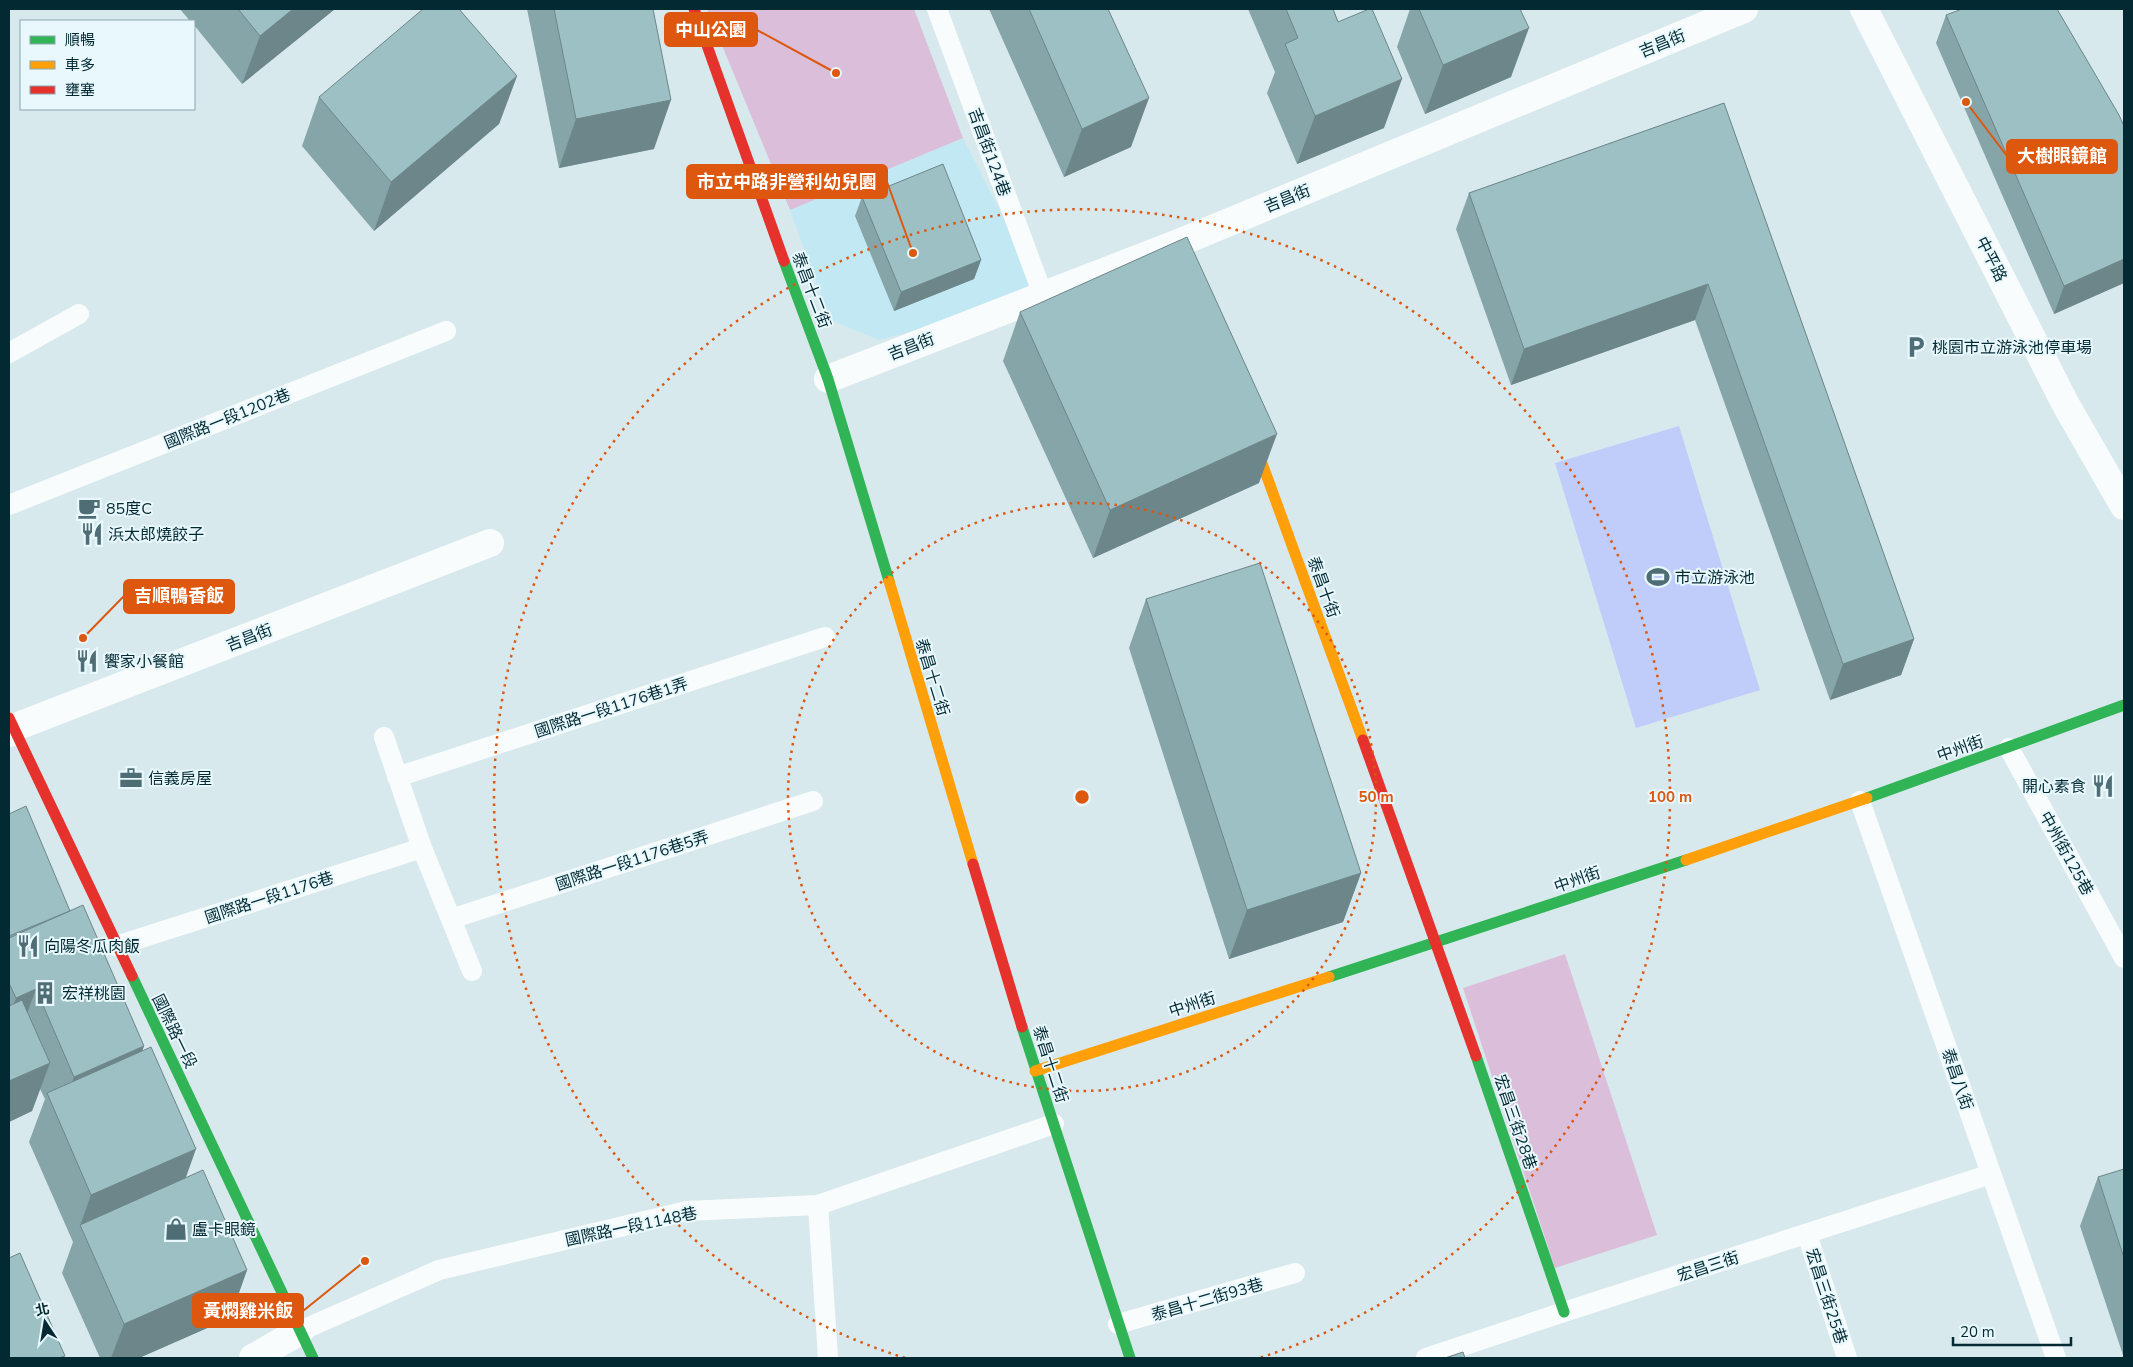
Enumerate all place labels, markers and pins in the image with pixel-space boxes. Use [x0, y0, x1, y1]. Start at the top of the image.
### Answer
callout: 中山公園 [665, 13, 757, 46]
callout: 大樹眼鏡館 [2007, 140, 2117, 173]
callout: 市立中路非營利幼兒園 [687, 165, 887, 198]
parking icon: 桃園市立游泳池停車場 [1903, 334, 1929, 360]
place label: 桃園市立游泳池停車場 [1932, 337, 2092, 359]
cafe icon: 85度C [76, 495, 102, 521]
place label: 85度C [106, 498, 152, 520]
restaurant icon: 浜太郎燒餃子 [79, 521, 105, 547]
place label: 浜太郎燒餃子 [108, 524, 204, 546]
sports icon: 市立游泳池 [1645, 564, 1671, 590]
place label: 市立游泳池 [1675, 567, 1755, 589]
callout: 吉順鴨香飯 [124, 580, 234, 613]
restaurant icon: 饗家小餐館 [74, 648, 100, 674]
place label: 饗家小餐館 [104, 651, 184, 673]
office icon: 信義房屋 [118, 765, 144, 791]
place label: 信義房屋 [148, 768, 212, 790]
restaurant icon: 開心素食 [2090, 773, 2116, 799]
place label: 開心素食 [2022, 776, 2086, 798]
centre of rings [1073, 788, 1091, 806]
restaurant icon: 向陽冬瓜肉飯 [15, 933, 41, 959]
place label: 向陽冬瓜肉飯 [44, 936, 140, 958]
building icon: 宏祥桃園 [32, 980, 58, 1006]
place label: 宏祥桃園 [62, 983, 126, 1005]
shop icon: 盧卡眼鏡 [163, 1216, 189, 1242]
place label: 盧卡眼鏡 [192, 1219, 256, 1241]
callout: 黃燜雞米飯 [193, 1294, 303, 1327]

